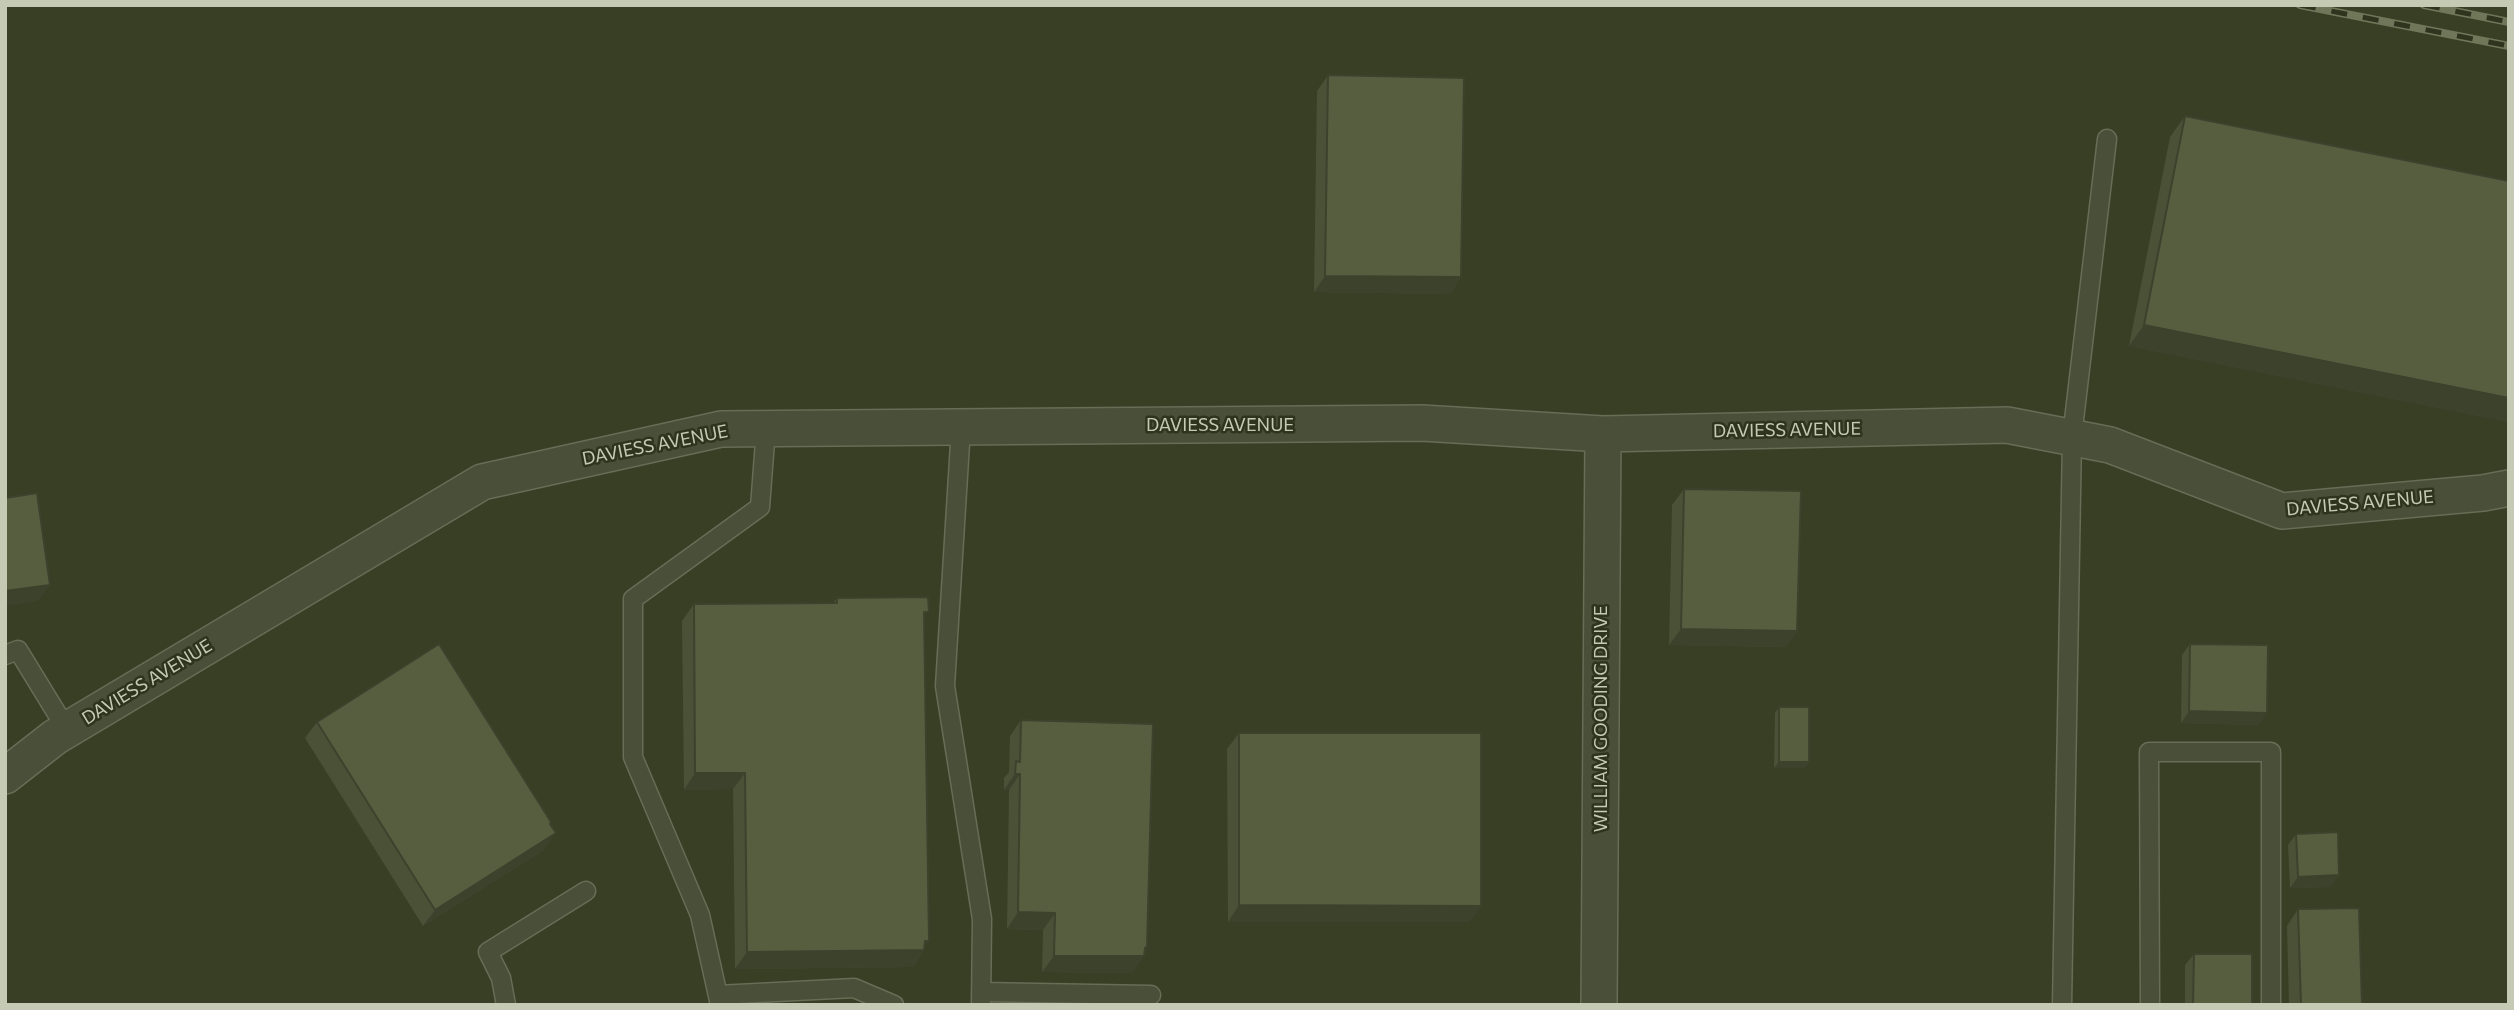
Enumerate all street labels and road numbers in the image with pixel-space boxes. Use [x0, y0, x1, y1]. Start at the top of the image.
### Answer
street label: DAVIESS AVENUE [1146, 414, 1294, 436]
street label: DAVIESS AVENUE [1713, 418, 1861, 442]
street label: DAVIESS AVENUE [580, 420, 730, 470]
street label: DAVIESS AVENUE [2285, 486, 2435, 520]
street label: WILLIAM GOODING DRIVE [1590, 606, 1612, 832]
street label: DAVIESS AVENUE [78, 635, 216, 729]

